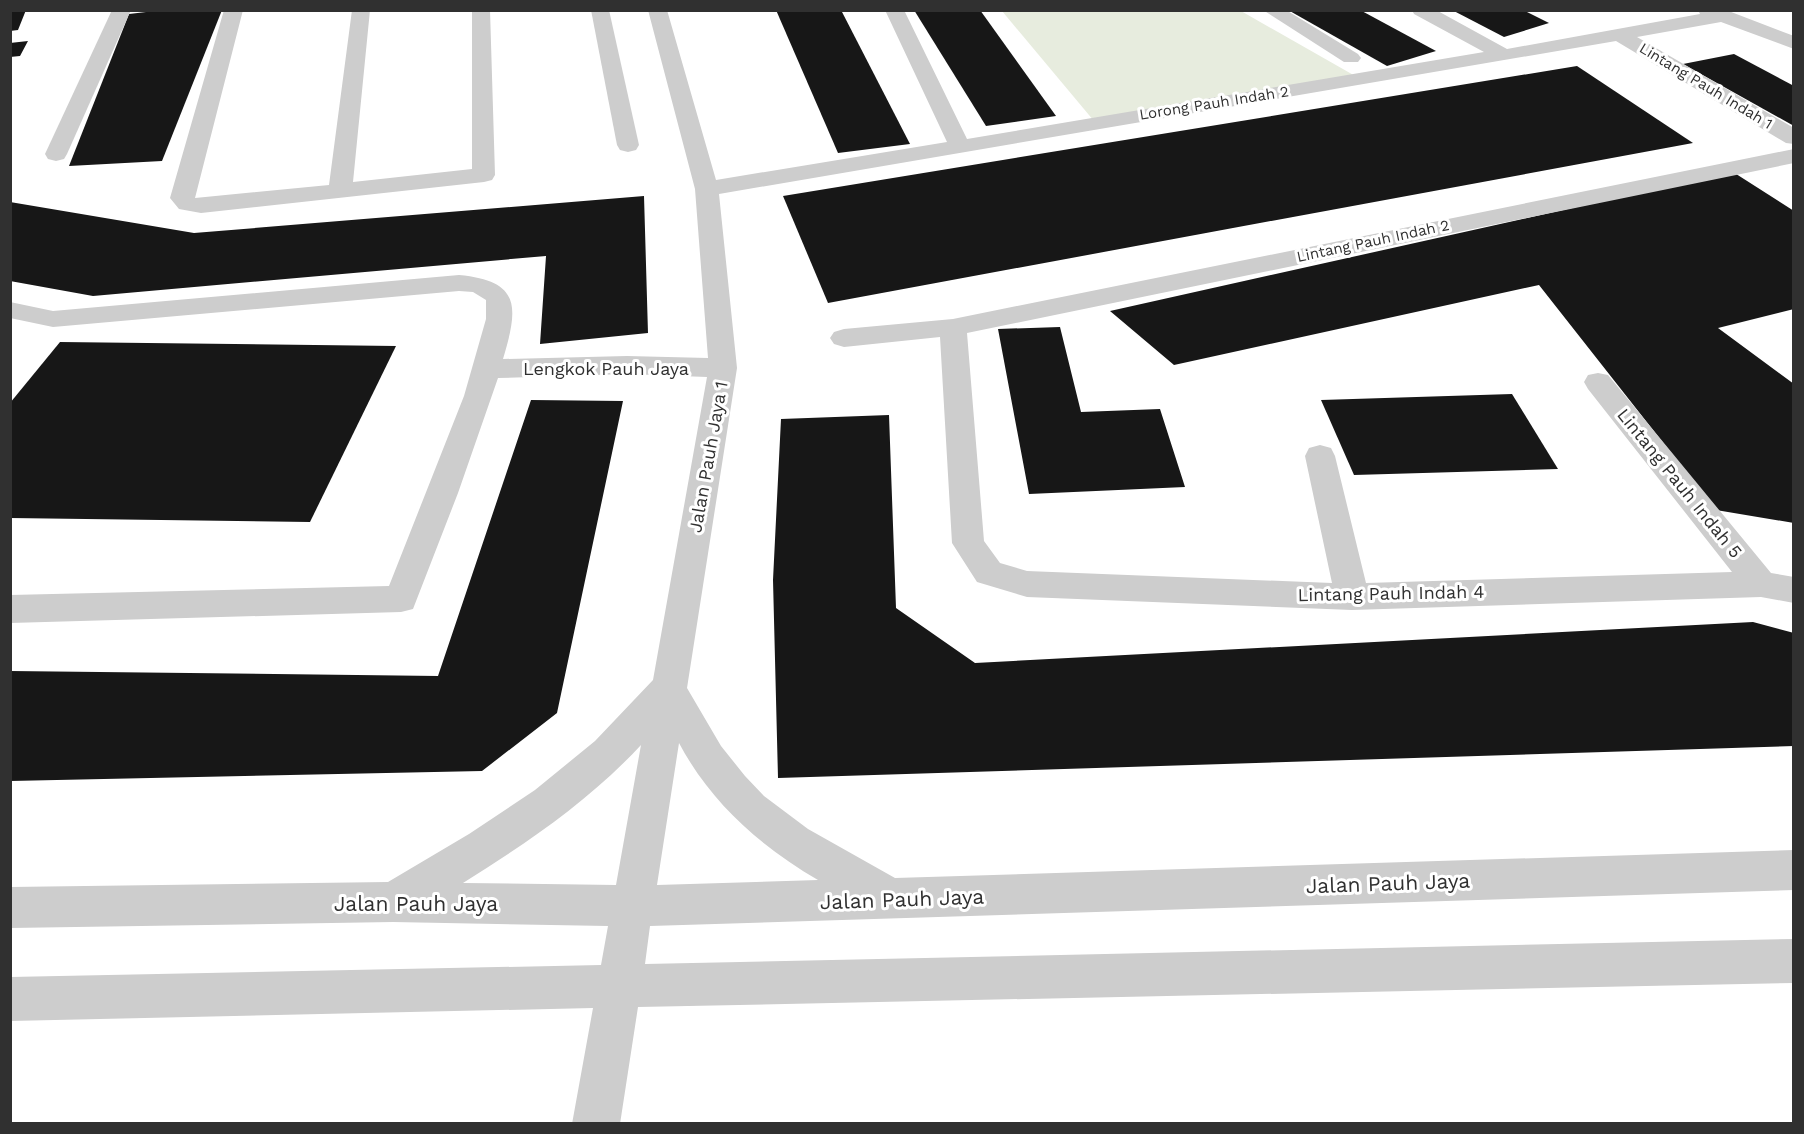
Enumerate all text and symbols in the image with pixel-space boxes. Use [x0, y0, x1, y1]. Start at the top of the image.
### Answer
street label: Lintang Pauh Indah 1 [1636, 39, 1776, 133]
street label: Lorong Pauh Indah 2 [1138, 82, 1290, 124]
street label: Lintang Pauh Indah 2 [1295, 216, 1451, 266]
street label: Lengkok Pauh Jaya [523, 358, 689, 379]
street label: Jalan Pauh Jaya 1 [684, 380, 732, 534]
street label: Lintang Pauh Indah 5 [1613, 404, 1747, 562]
street label: Lintang Pauh Indah 4 [1297, 581, 1485, 605]
street label: Jalan Pauh Jaya [1305, 868, 1471, 898]
street label: Jalan Pauh Jaya [819, 884, 985, 914]
street label: Jalan Pauh Jaya [334, 891, 498, 916]

